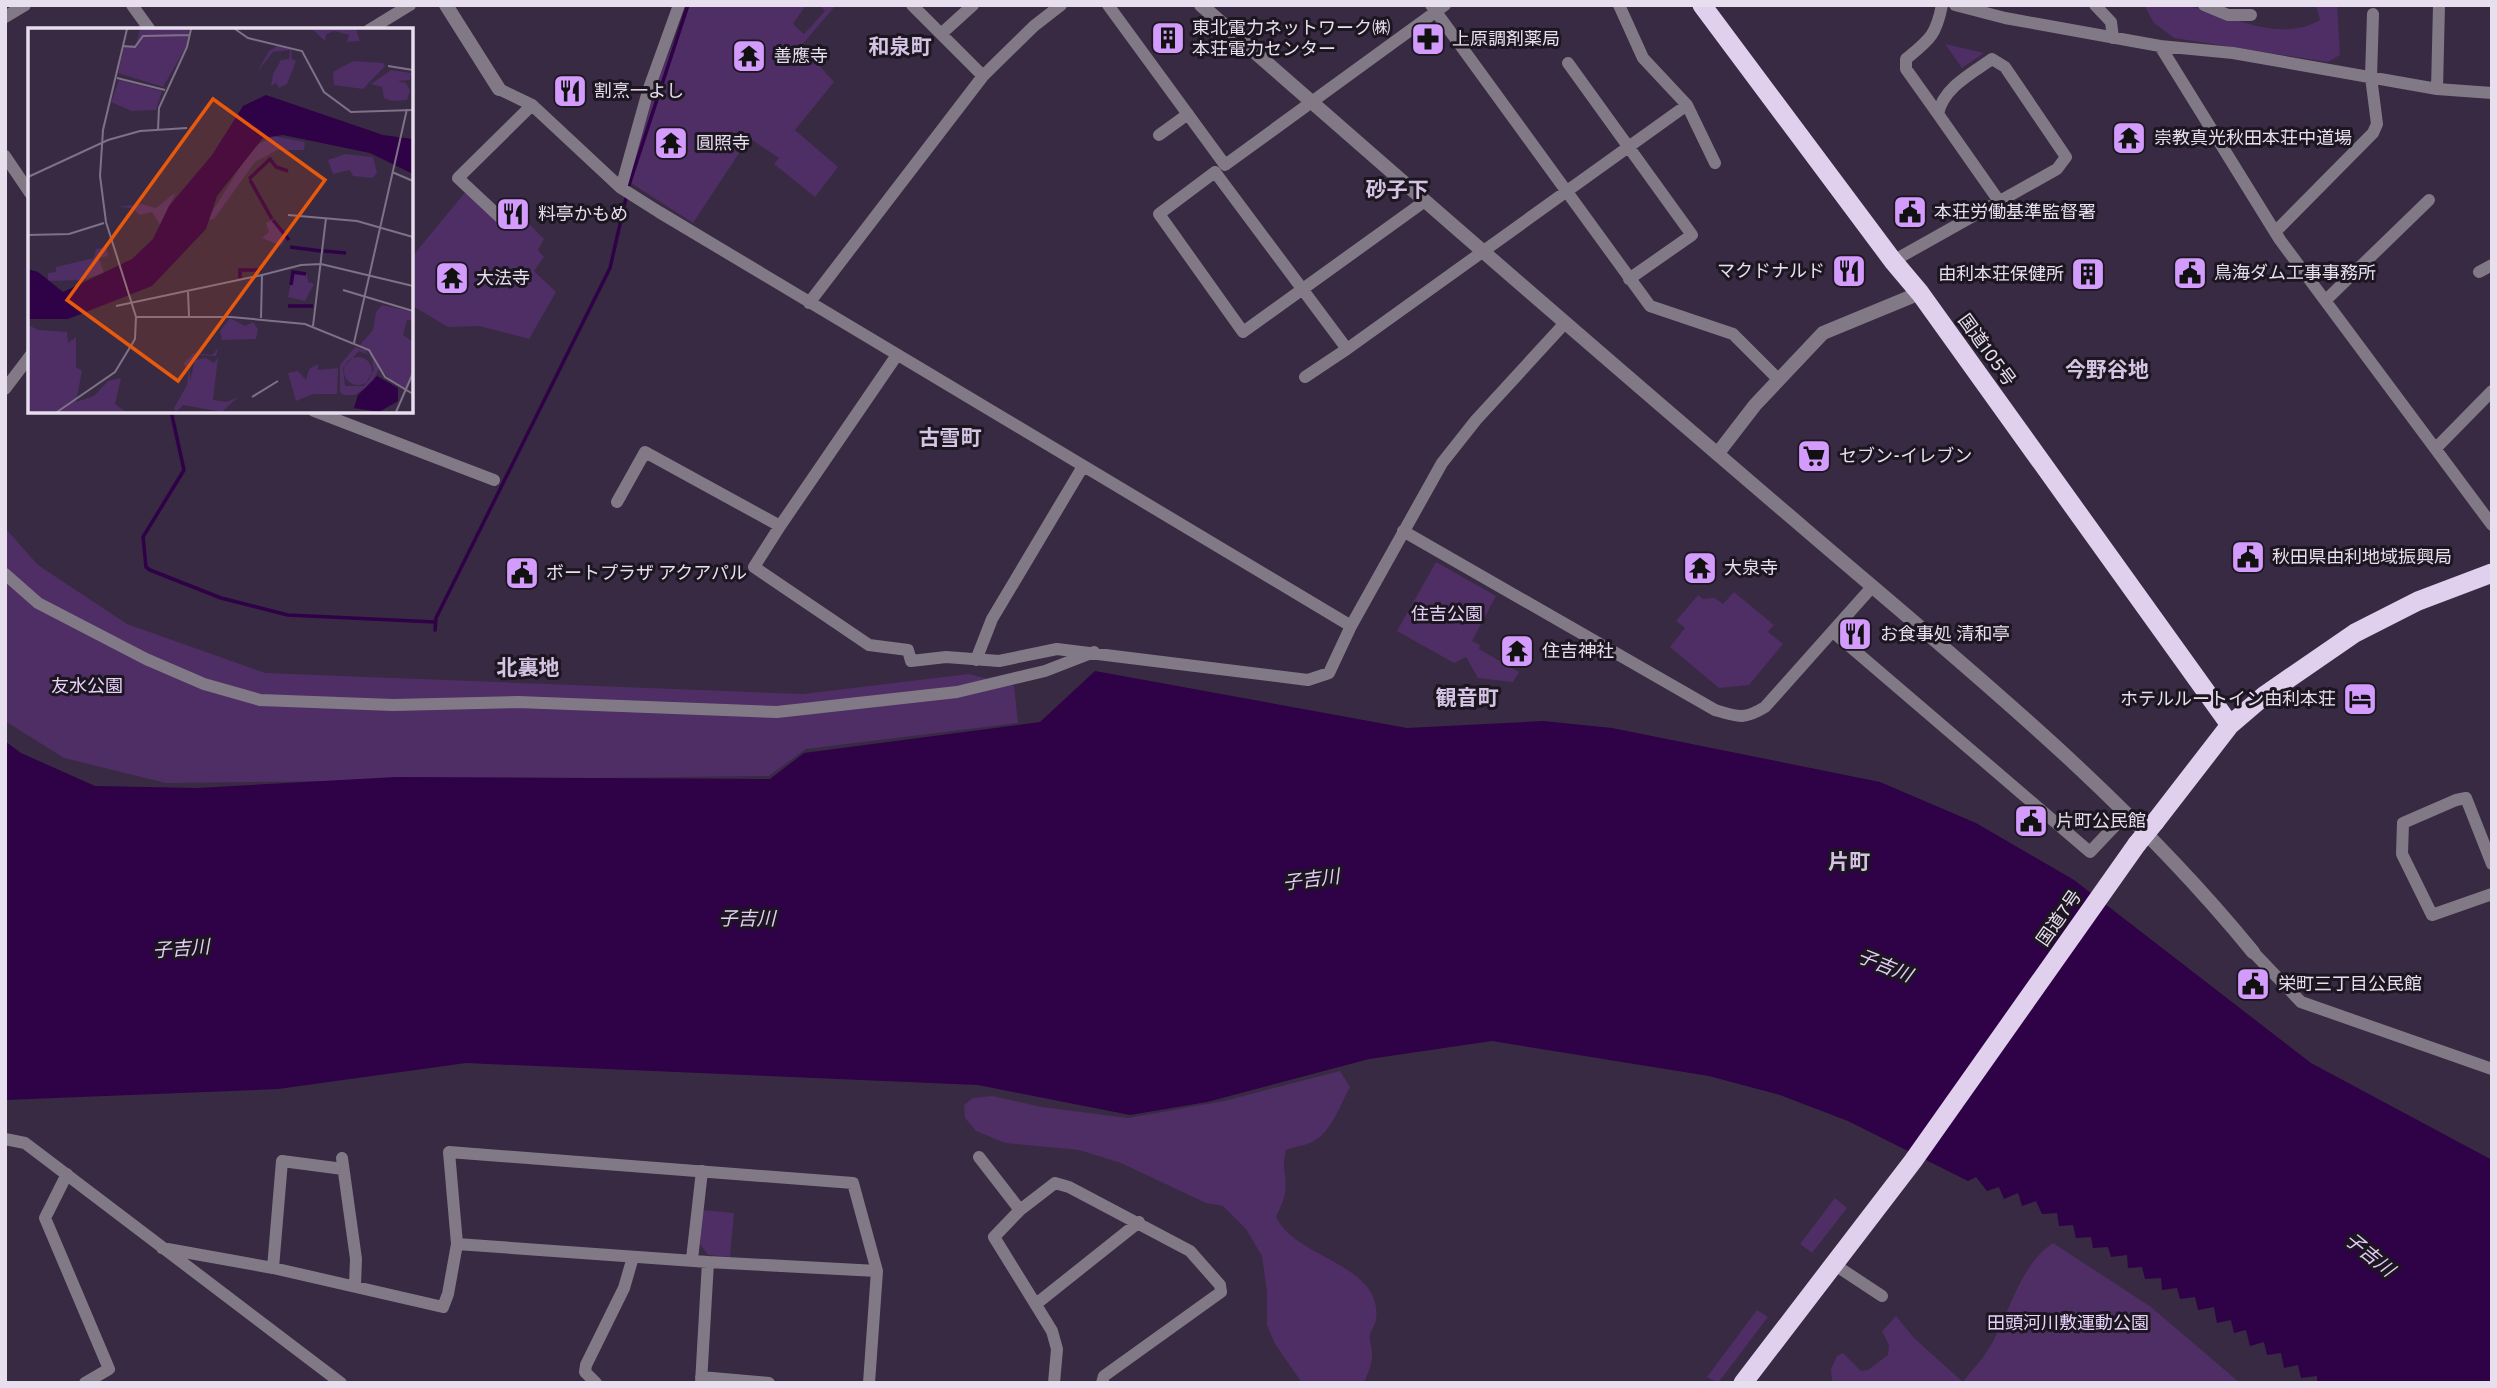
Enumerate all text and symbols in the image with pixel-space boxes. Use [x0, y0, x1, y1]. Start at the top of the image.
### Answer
place label: 東北電力ネットワーク㈱ 本荘電力センター [1192, 18, 1390, 62]
building icon: 東北電力ネットワーク㈱ 本荘電力センター [1149, 19, 1187, 57]
pharmacy icon: 上原調剤薬局 [1409, 20, 1447, 58]
inset map [28, 28, 413, 413]
place label: 上原調剤薬局 [1452, 29, 1560, 52]
district label: 和泉町 [869, 35, 932, 62]
temple icon: 善應寺 [730, 37, 768, 75]
place label: 善應寺 [774, 46, 828, 69]
restaurant icon: 割烹一よし [551, 72, 589, 110]
place label: 割烹一よし [594, 81, 684, 104]
temple icon: 崇教真光秋田本荘中道場 [2110, 119, 2148, 157]
temple icon: 圓照寺 [652, 124, 690, 162]
place label: 崇教真光秋田本荘中道場 [2154, 128, 2352, 151]
place label: 圓照寺 [696, 133, 750, 156]
district label: 砂子下 [1366, 178, 1429, 205]
public building icon: 本荘労働基準監督署 [1891, 193, 1929, 231]
restaurant icon: 料亭かもめ [494, 195, 532, 233]
place label: 本荘労働基準監督署 [1934, 202, 2096, 225]
place label: 料亭かもめ [538, 204, 628, 227]
restaurant icon: マクドナルド [1830, 252, 1868, 290]
public building icon: 鳥海ダム工事事務所 [2171, 254, 2209, 292]
building icon: 由利本荘保健所 [2069, 255, 2107, 293]
temple icon: 大法寺 [433, 259, 471, 297]
place label: マクドナルド [1717, 261, 1825, 284]
place label: 鳥海ダム工事事務所 [2214, 263, 2376, 286]
place label: 由利本荘保健所 [1938, 264, 2064, 287]
place label: 大法寺 [476, 268, 530, 291]
street label: 国道105号 [1952, 310, 2020, 391]
district label: 今野谷地 [2065, 358, 2149, 385]
district label: 古雪町 [919, 426, 982, 453]
supermarket icon: セブン-イレブン [1795, 437, 1833, 475]
place label: セブン-イレブン [1839, 446, 1972, 469]
public building icon: 秋田県由利地域振興局 [2229, 538, 2267, 576]
place label: 秋田県由利地域振興局 [2272, 547, 2452, 570]
temple icon: 大泉寺 [1681, 549, 1719, 587]
public building icon: ボートプラザ アクアパル [503, 554, 541, 592]
place label: 大泉寺 [1724, 558, 1778, 581]
place label: ボートプラザ アクアパル [546, 563, 747, 586]
park label: 住吉公園 [1411, 604, 1483, 627]
restaurant icon: お食事処 清和亭 [1836, 615, 1874, 653]
place label: お食事処 清和亭 [1880, 624, 2010, 647]
temple icon: 住吉神社 [1498, 632, 1536, 670]
place label: 住吉神社 [1542, 641, 1614, 664]
district label: 北裏地 [497, 656, 560, 683]
park label: 友水公園 [51, 676, 123, 699]
hotel icon: ホテルルートイン由利本荘 [2341, 680, 2379, 718]
district label: 観音町 [1436, 686, 1499, 713]
place label: ホテルルートイン由利本荘 [2120, 689, 2336, 712]
public building icon: 片町公民館 [2012, 802, 2050, 840]
place label: 片町公民館 [2056, 811, 2146, 834]
district label: 片町 [1828, 850, 1870, 877]
water label: 子吉川 [1281, 865, 1343, 896]
street label: 国道7号 [2033, 886, 2088, 951]
water label: 子吉川 [718, 908, 777, 932]
water label: 子吉川 [152, 936, 212, 964]
water label: 子吉川 [1853, 945, 1917, 989]
public building icon: 栄町三丁目公民館 [2234, 965, 2272, 1003]
place label: 栄町三丁目公民館 [2278, 974, 2422, 997]
water label: 子吉川 [2339, 1228, 2400, 1284]
park label: 田頭河川敷運動公園 [1987, 1313, 2149, 1336]

